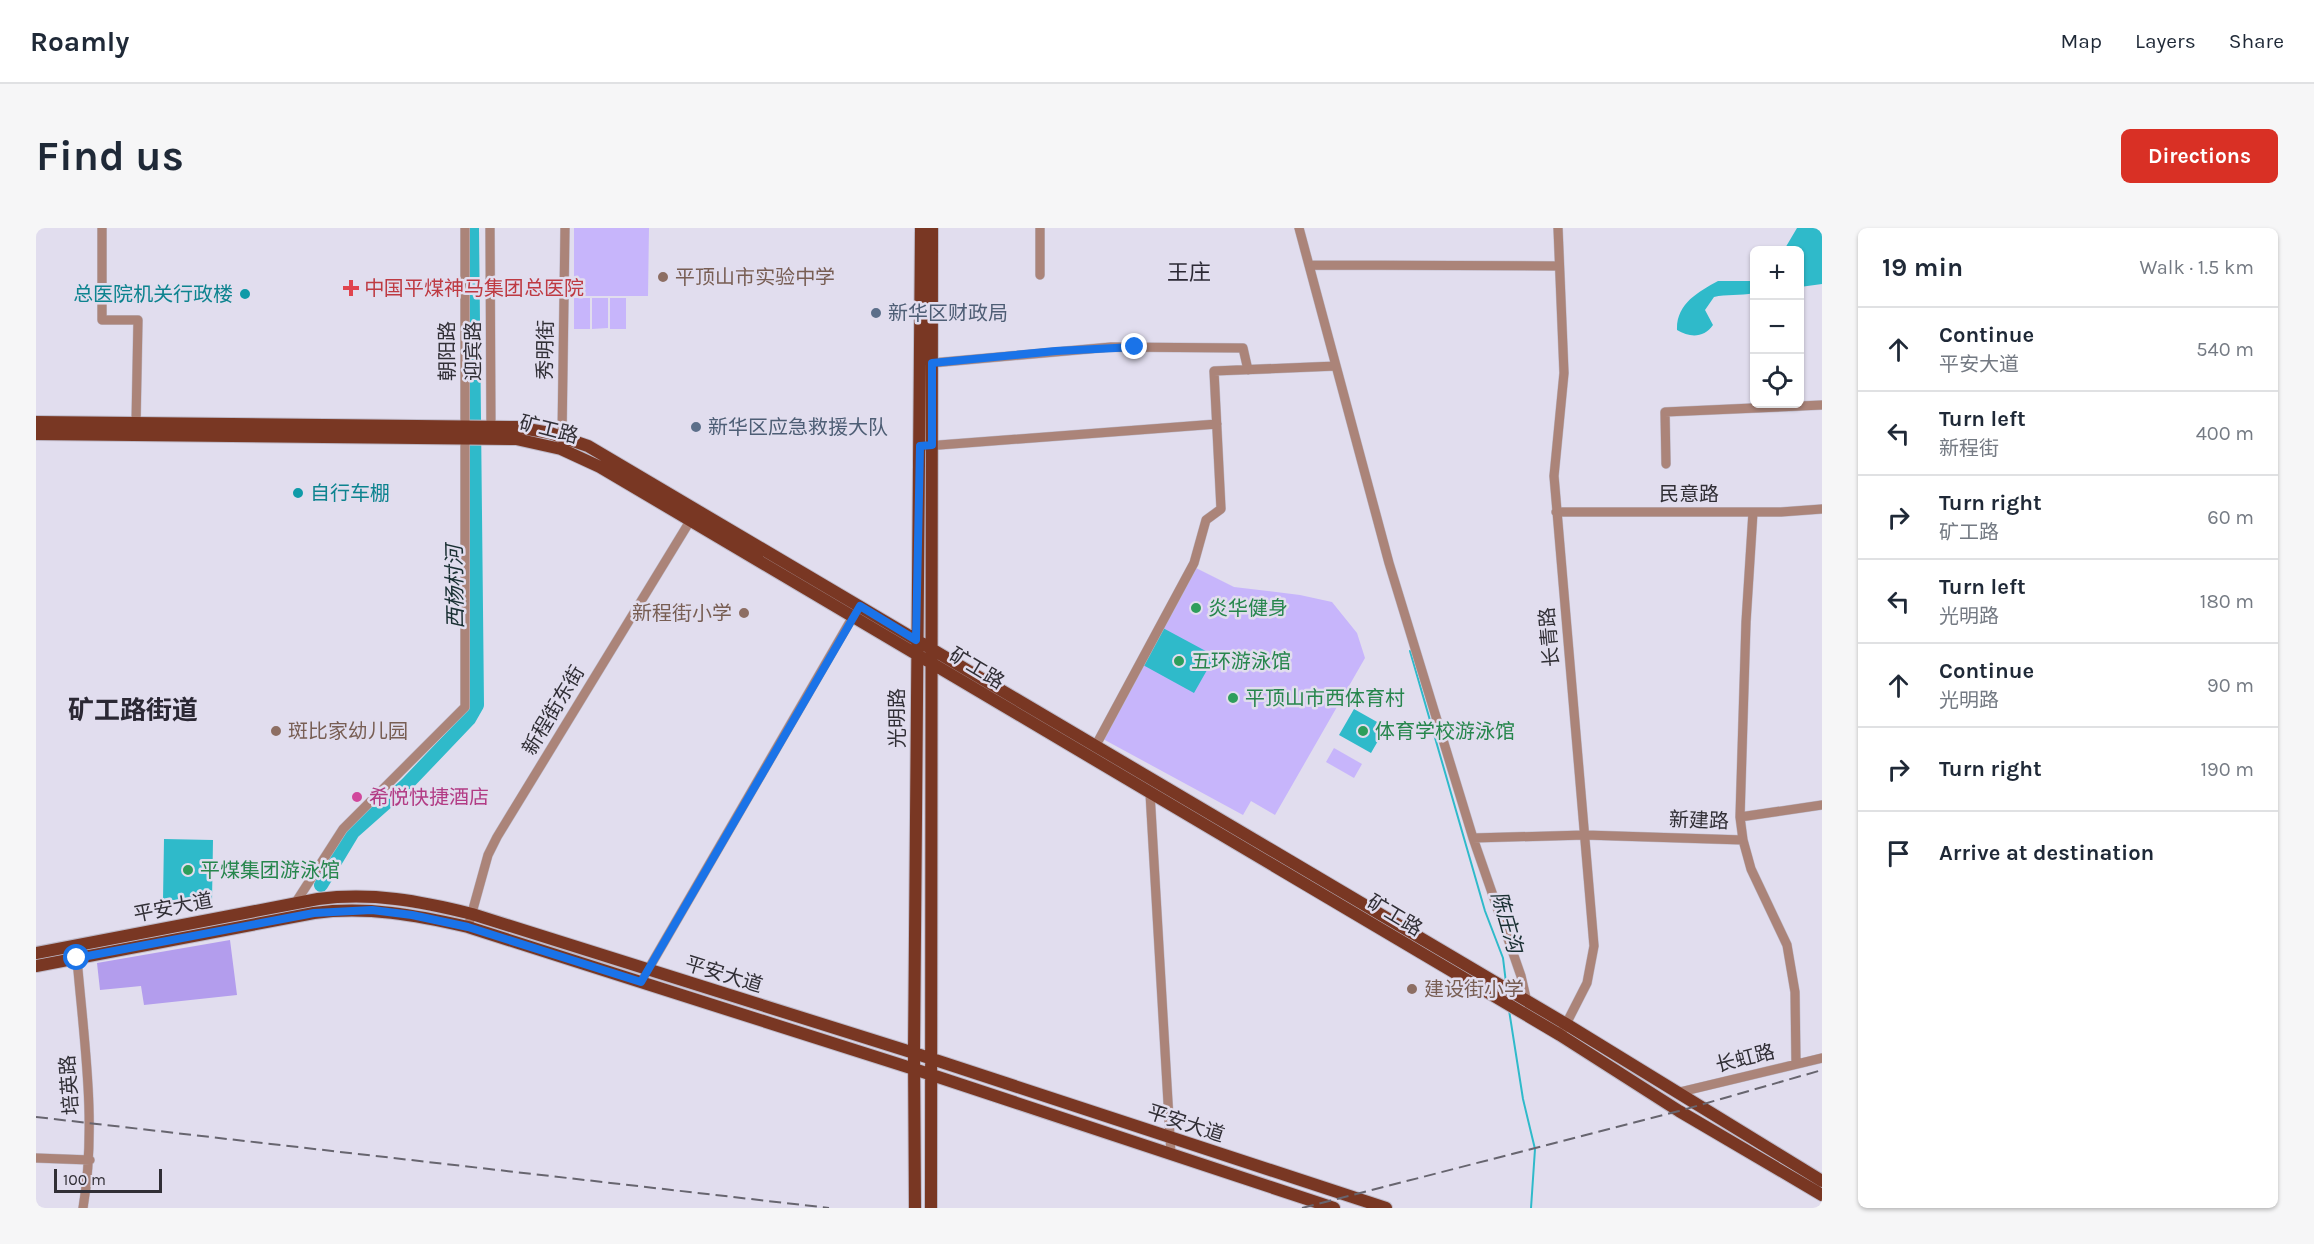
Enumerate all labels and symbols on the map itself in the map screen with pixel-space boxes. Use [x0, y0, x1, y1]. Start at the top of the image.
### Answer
district label: 王庄 [1167, 260, 1211, 286]
place label: 平顶山市实验中学 [675, 266, 835, 289]
marker: 平顶山市实验中学 [656, 270, 670, 284]
place label: 中国平煤神马集团总医院 [364, 277, 584, 300]
marker: 中国平煤神马集团总医院 [342, 279, 360, 297]
place label: 总医院机关行政楼 [73, 283, 233, 306]
marker: 总医院机关行政楼 [238, 287, 252, 301]
place label: 新华区财政局 [888, 302, 1008, 325]
marker: 新华区财政局 [869, 306, 883, 320]
street label: 秀明街 [533, 320, 558, 380]
street label: 朝阳路 [436, 321, 459, 381]
street label: 迎宾路 [462, 321, 485, 381]
route end [1121, 333, 1147, 359]
street label: 矿工路 [517, 411, 581, 448]
place label: 新华区应急救援大队 [708, 416, 888, 439]
marker: 新华区应急救援大队 [689, 420, 703, 434]
place label: 自行车棚 [310, 482, 390, 505]
street label: 民意路 [1659, 483, 1719, 506]
marker: 自行车棚 [291, 486, 305, 500]
water label: 西杨村河 [442, 541, 468, 629]
place label: 炎华健身 [1208, 597, 1288, 620]
marker: 炎华健身 [1189, 601, 1203, 615]
place label: 新程街小学 [632, 602, 732, 625]
marker: 新程街小学 [737, 606, 751, 620]
street label: 长青路 [1535, 606, 1564, 668]
street label: 矿工路 [945, 643, 1008, 694]
place label: 五环游泳馆 [1191, 650, 1291, 673]
marker: 五环游泳馆 [1172, 654, 1186, 668]
street label: 新程街东街 [518, 661, 589, 759]
place label: 平顶山市西体育村 [1245, 687, 1405, 710]
street label: 光明路 [886, 688, 909, 748]
marker: 平顶山市西体育村 [1226, 691, 1240, 705]
district label: 矿工路街道 [68, 695, 198, 726]
place label: 斑比家幼儿园 [288, 720, 408, 743]
place label: 体育学校游泳馆 [1375, 720, 1515, 743]
marker: 斑比家幼儿园 [269, 724, 283, 738]
marker: 体育学校游泳馆 [1356, 724, 1370, 738]
place label: 希悦快捷酒店 [369, 786, 489, 809]
marker: 希悦快捷酒店 [350, 790, 364, 804]
street label: 新建路 [1669, 808, 1729, 833]
place label: 平煤集团游泳馆 [200, 859, 340, 882]
marker: 平煤集团游泳馆 [181, 863, 195, 877]
water label: 陈庄沟 [1487, 888, 1528, 958]
street label: 平安大道 [132, 889, 215, 926]
street label: 矿工路 [1363, 890, 1426, 941]
route start [63, 944, 89, 970]
street label: 平安大道 [682, 952, 765, 997]
place label: 建设街小学 [1424, 978, 1524, 1001]
marker: 建设街小学 [1405, 982, 1419, 996]
street label: 长虹路 [1713, 1040, 1777, 1077]
street label: 培英路 [56, 1054, 83, 1116]
street label: 平安大道 [1144, 1100, 1227, 1147]
scale bar [54, 1166, 162, 1194]

